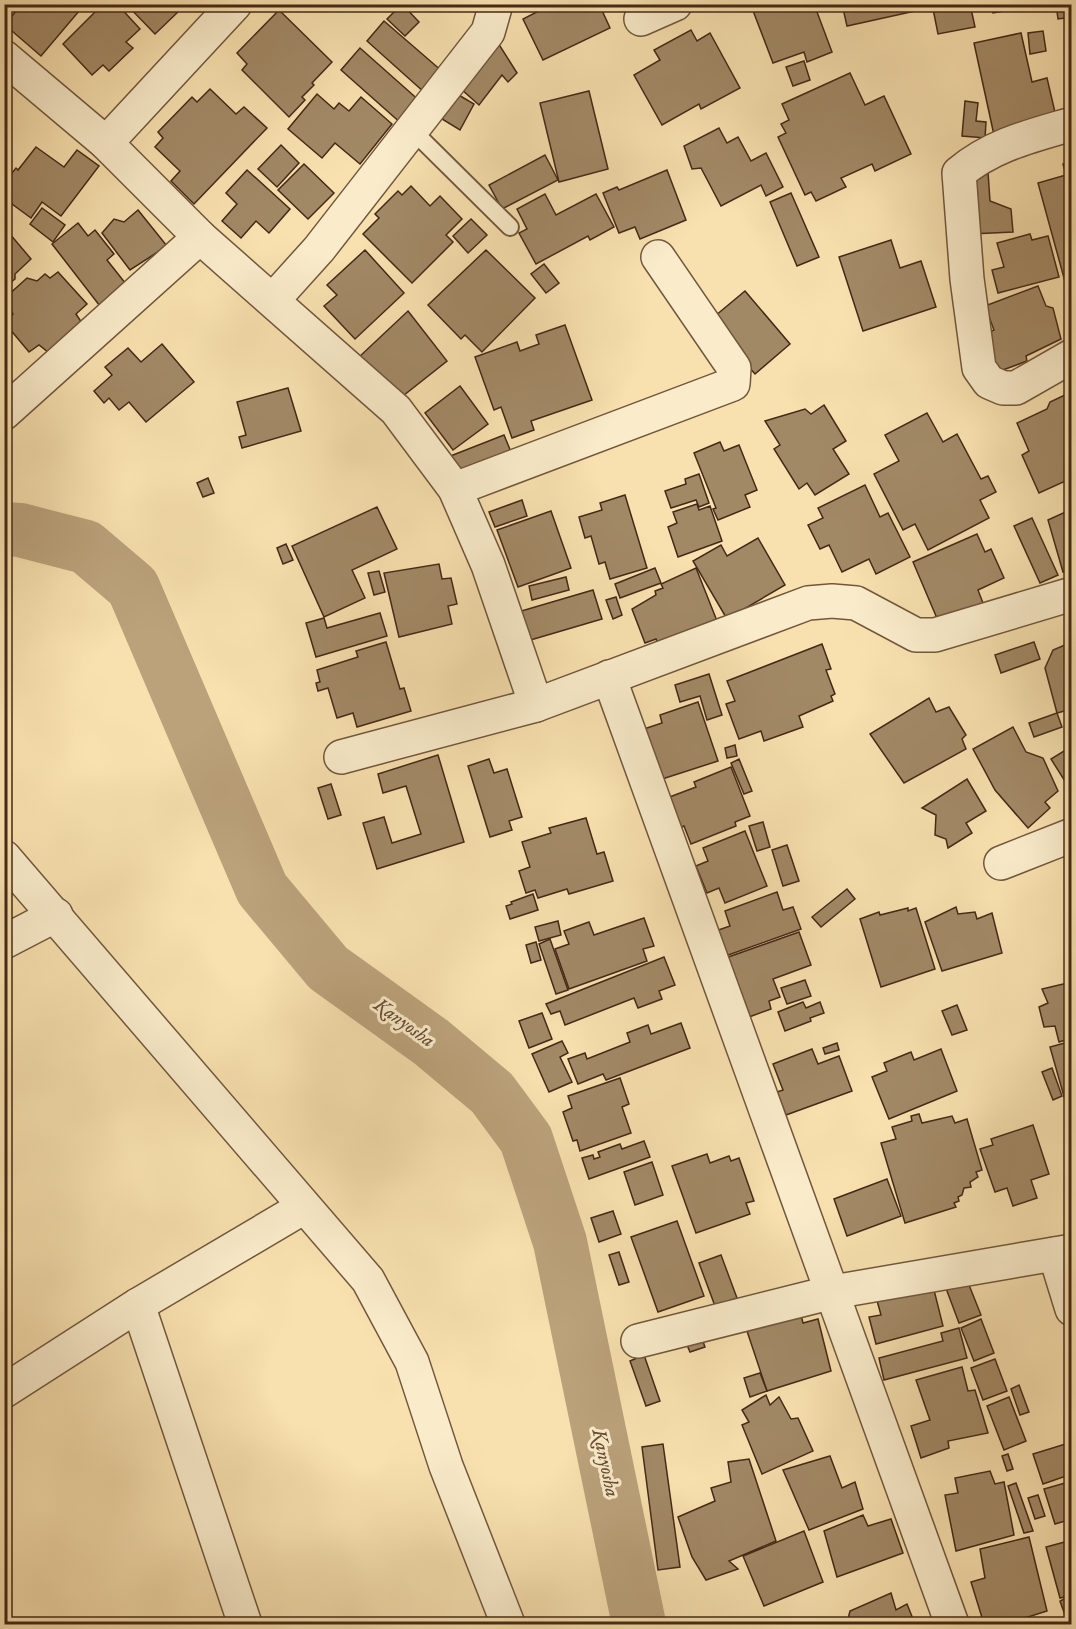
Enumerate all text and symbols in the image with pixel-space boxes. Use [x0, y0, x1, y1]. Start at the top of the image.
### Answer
water label: Kanyosha [368, 992, 439, 1054]
water label: Kanyosha [585, 1426, 624, 1500]

